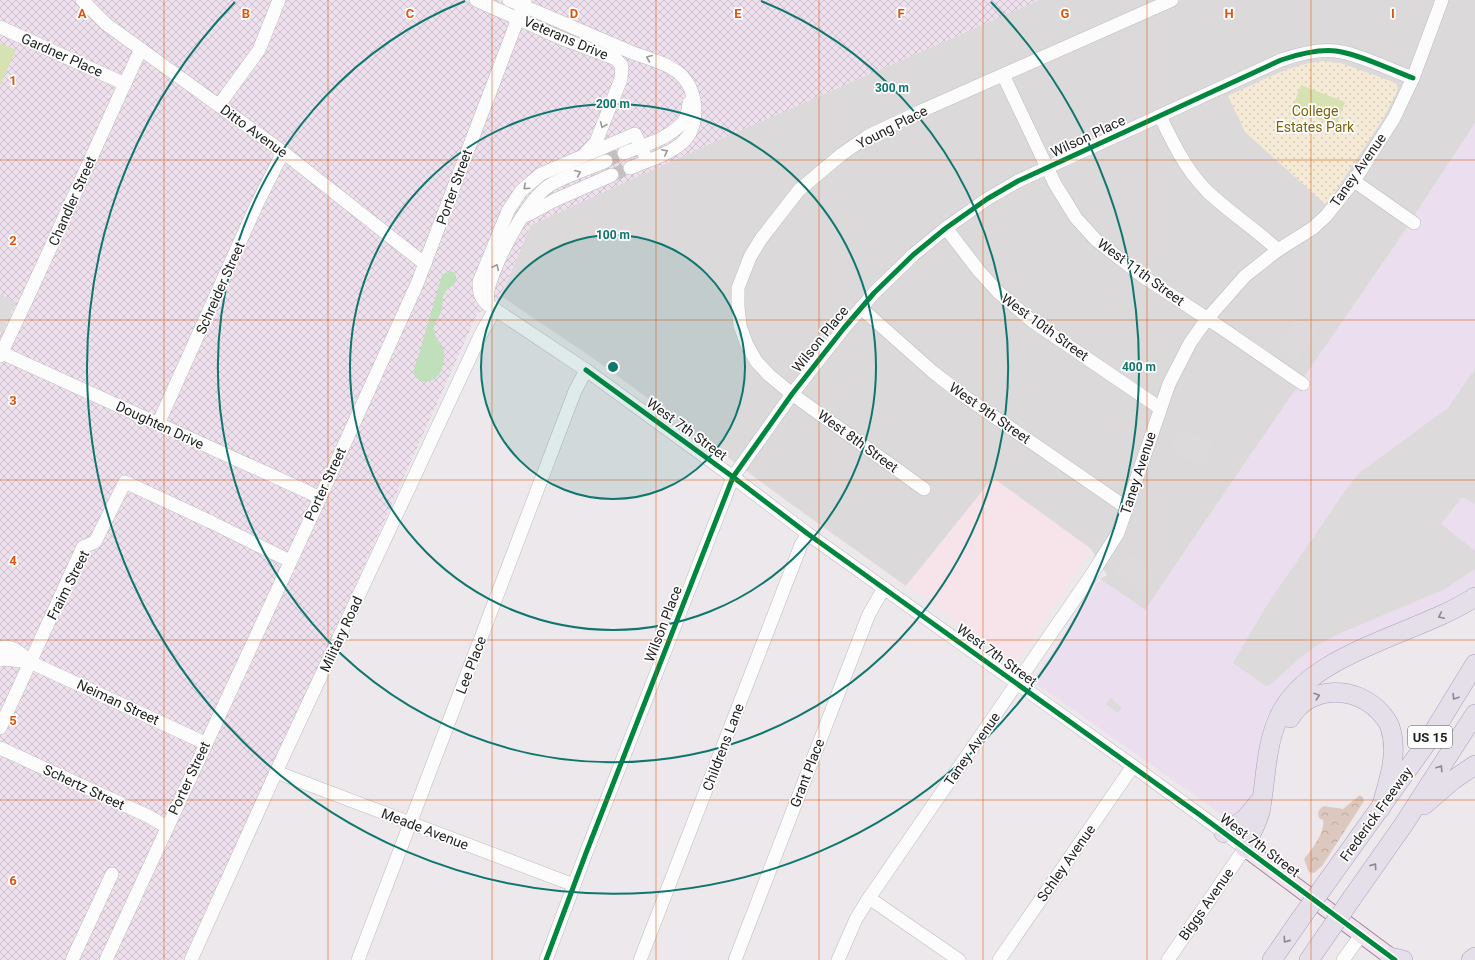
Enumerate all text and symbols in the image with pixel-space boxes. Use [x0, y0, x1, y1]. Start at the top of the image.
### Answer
text: A [78, 6, 87, 21]
text: B [242, 6, 250, 21]
text: C [406, 6, 415, 21]
text: E [734, 6, 742, 21]
text: F [897, 6, 905, 21]
text: G [1061, 6, 1070, 21]
text: H [1224, 6, 1234, 21]
text: I [1391, 6, 1395, 21]
street label: Veterans Drive [521, 13, 611, 63]
street label: Gardner Place [19, 30, 105, 80]
one-way arrow [646, 55, 653, 63]
text: 1 [9, 73, 17, 88]
text: 300 m [875, 81, 909, 95]
text: 200 m [596, 97, 630, 111]
street label: Ditto Avenue [217, 101, 291, 161]
street label: Young Place [854, 102, 930, 152]
park label: College Estates Park [1276, 103, 1355, 135]
street label: Wilson Place [1048, 112, 1128, 160]
one-way arrow [600, 121, 608, 129]
street label: Taney Avenue [1327, 130, 1389, 210]
street label: Porter Street [433, 147, 475, 227]
one-way arrow [661, 149, 669, 157]
street label: Chandler Street [45, 153, 99, 248]
one-way arrow [575, 169, 582, 177]
one-way arrow [523, 183, 531, 190]
text: 100 m [596, 228, 630, 242]
text: 2 [9, 233, 17, 248]
street label: West 11th Street [1094, 235, 1188, 309]
street label: Schreider Street [193, 239, 248, 337]
one-way arrow [491, 264, 499, 271]
street label: West 10th Street [998, 290, 1092, 364]
street label: Wilson Place [789, 303, 851, 375]
centre of rings [606, 360, 620, 374]
text: 400 m [1122, 360, 1156, 374]
street label: West 9th Street [946, 379, 1034, 447]
text: 3 [9, 393, 17, 408]
street label: West 7th Street [644, 394, 731, 464]
street label: Doughten Drive [114, 398, 206, 452]
street label: West 8th Street [815, 406, 902, 476]
street label: Taney Avenue [1117, 430, 1159, 516]
street label: Porter Street [301, 444, 349, 523]
street label: Fraim Street [44, 547, 93, 622]
text: 4 [9, 553, 17, 568]
street label: Wilson Place [641, 584, 685, 664]
street label: Military Road [316, 594, 366, 674]
one-way arrow [1438, 611, 1445, 619]
street label: West 7th Street [954, 620, 1041, 690]
street label: Lee Place [453, 634, 489, 696]
street label: Neiman Street [74, 676, 162, 728]
one-way arrow [1313, 692, 1320, 701]
one-way arrow [1452, 693, 1459, 700]
street label: Childrens Lane [699, 701, 747, 793]
street label: Taney Avenue [941, 709, 1003, 789]
text: 5 [9, 713, 17, 728]
road number: US 15 [1408, 726, 1452, 748]
street label: Grant Place [787, 737, 827, 809]
street label: Porter Street [165, 738, 213, 817]
street label: Schertz Street [41, 761, 128, 813]
street label: Frederick Freeway [1336, 763, 1416, 864]
one-way arrow [1435, 765, 1443, 772]
street label: Meade Avenue [379, 805, 471, 853]
street label: West 7th Street [1217, 810, 1303, 880]
street label: Schley Avenue [1034, 822, 1098, 904]
one-way arrow [1369, 863, 1377, 870]
street label: Biggs Avenue [1175, 865, 1237, 943]
text: 6 [9, 873, 17, 888]
one-way arrow [1284, 936, 1291, 943]

